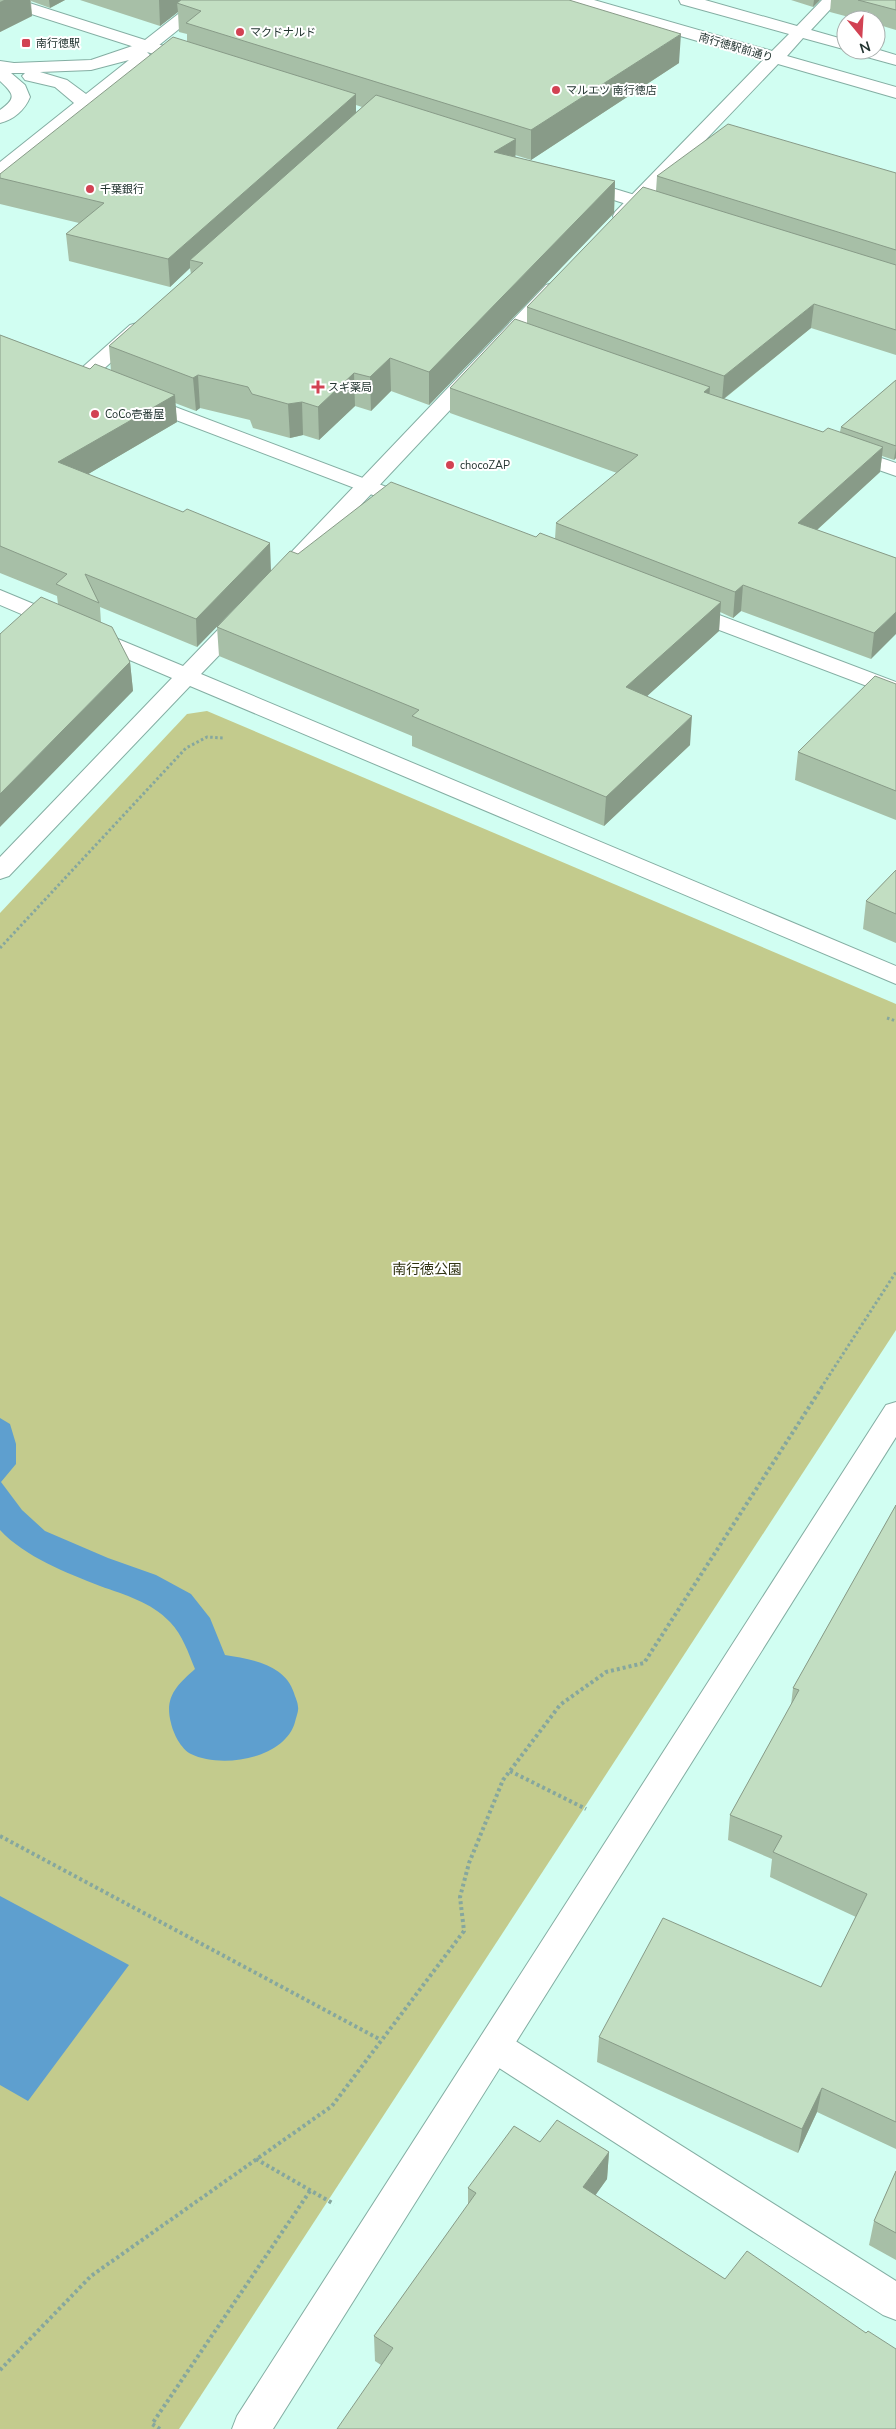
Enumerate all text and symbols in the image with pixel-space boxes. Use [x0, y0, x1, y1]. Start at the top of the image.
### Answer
north arrow [836, 10, 886, 60]
place label: マクドナルド [250, 25, 316, 40]
marker: マクドナルド [234, 26, 246, 38]
street label: 南行徳駅前通り [697, 30, 775, 65]
place label: 南行徳駅 [36, 36, 80, 51]
text: N [857, 36, 873, 58]
marker: 南行徳駅 [20, 37, 32, 49]
place label: マルエツ 南行徳店 [566, 83, 657, 98]
marker: マルエツ 南行徳店 [550, 84, 562, 96]
place label: 千葉銀行 [100, 182, 144, 197]
marker: 千葉銀行 [84, 183, 96, 195]
place label: スギ薬局 [328, 380, 372, 395]
marker: スギ薬局 [312, 381, 324, 393]
place label: CoCo壱番屋 [105, 407, 164, 422]
marker: CoCo壱番屋 [89, 408, 101, 420]
place label: chocoZAP [460, 458, 510, 473]
marker: chocoZAP [444, 459, 456, 471]
park label: 南行徳公園 [392, 1260, 462, 1279]

